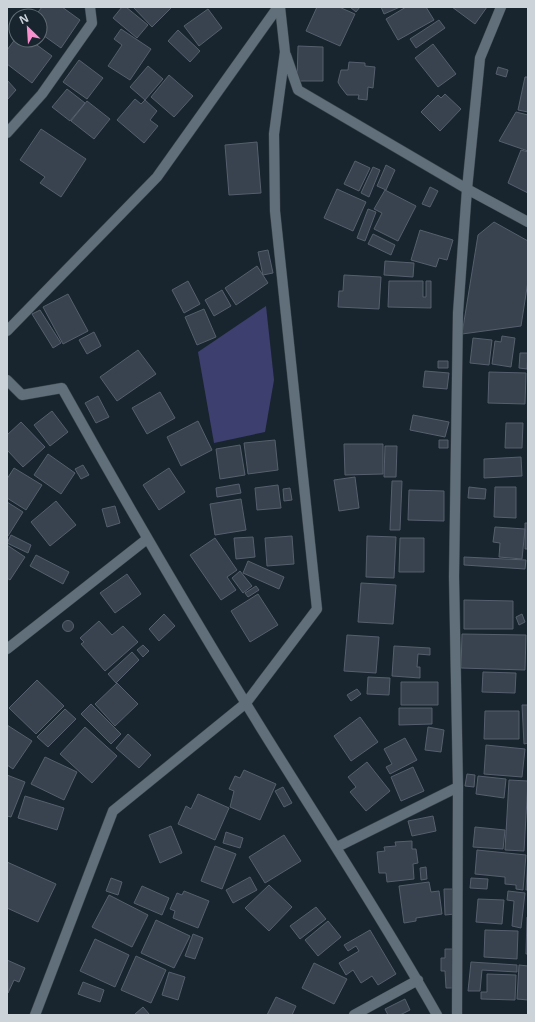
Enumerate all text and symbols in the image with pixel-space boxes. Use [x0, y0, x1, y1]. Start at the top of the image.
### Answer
north arrow [8, 8, 48, 48]
text: N [16, 10, 31, 27]

